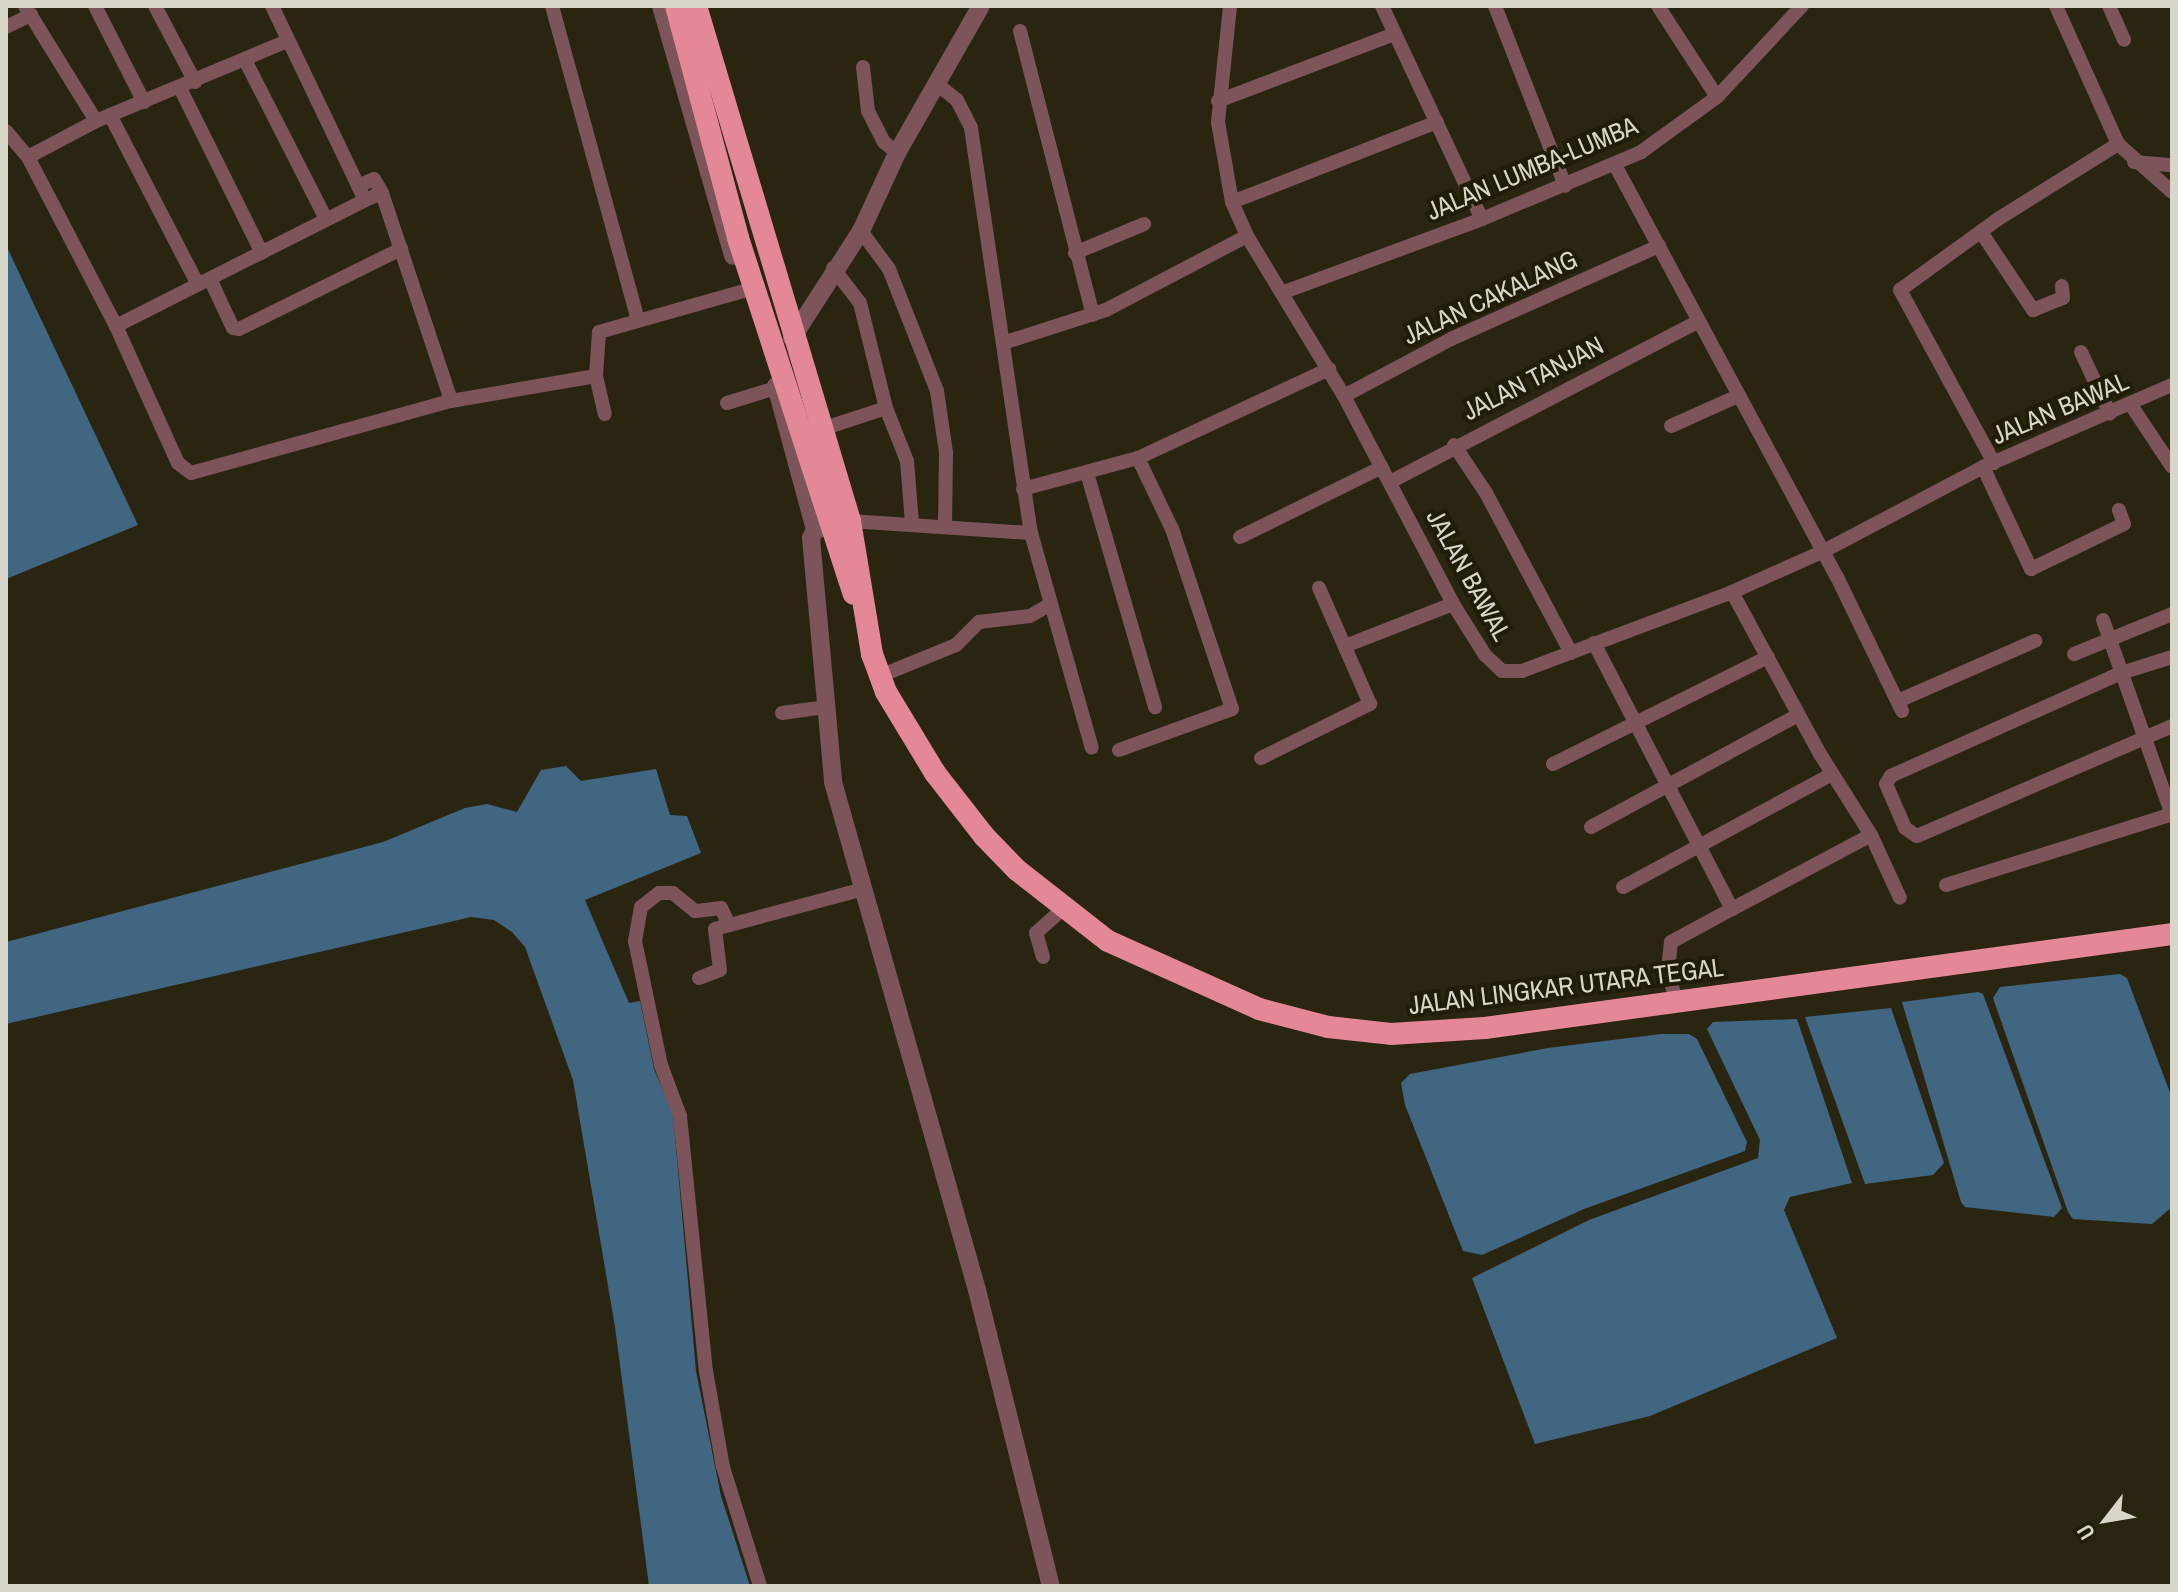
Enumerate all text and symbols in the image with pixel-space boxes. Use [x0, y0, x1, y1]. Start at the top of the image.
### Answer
street label: JALAN LUMBA-LUMBA [1422, 109, 1642, 227]
street label: JALAN CAKALANG [1398, 243, 1582, 351]
street label: JALAN TANJAN [1457, 329, 1609, 427]
street label: JALAN BAWAL [1987, 365, 2133, 451]
street label: JALAN BAWAL [1420, 504, 1518, 646]
street label: JALAN LINGKAR UTARA TEGAL [1406, 951, 1726, 1021]
north arrow [2066, 1480, 2146, 1560]
text: U [2069, 1519, 2102, 1546]

